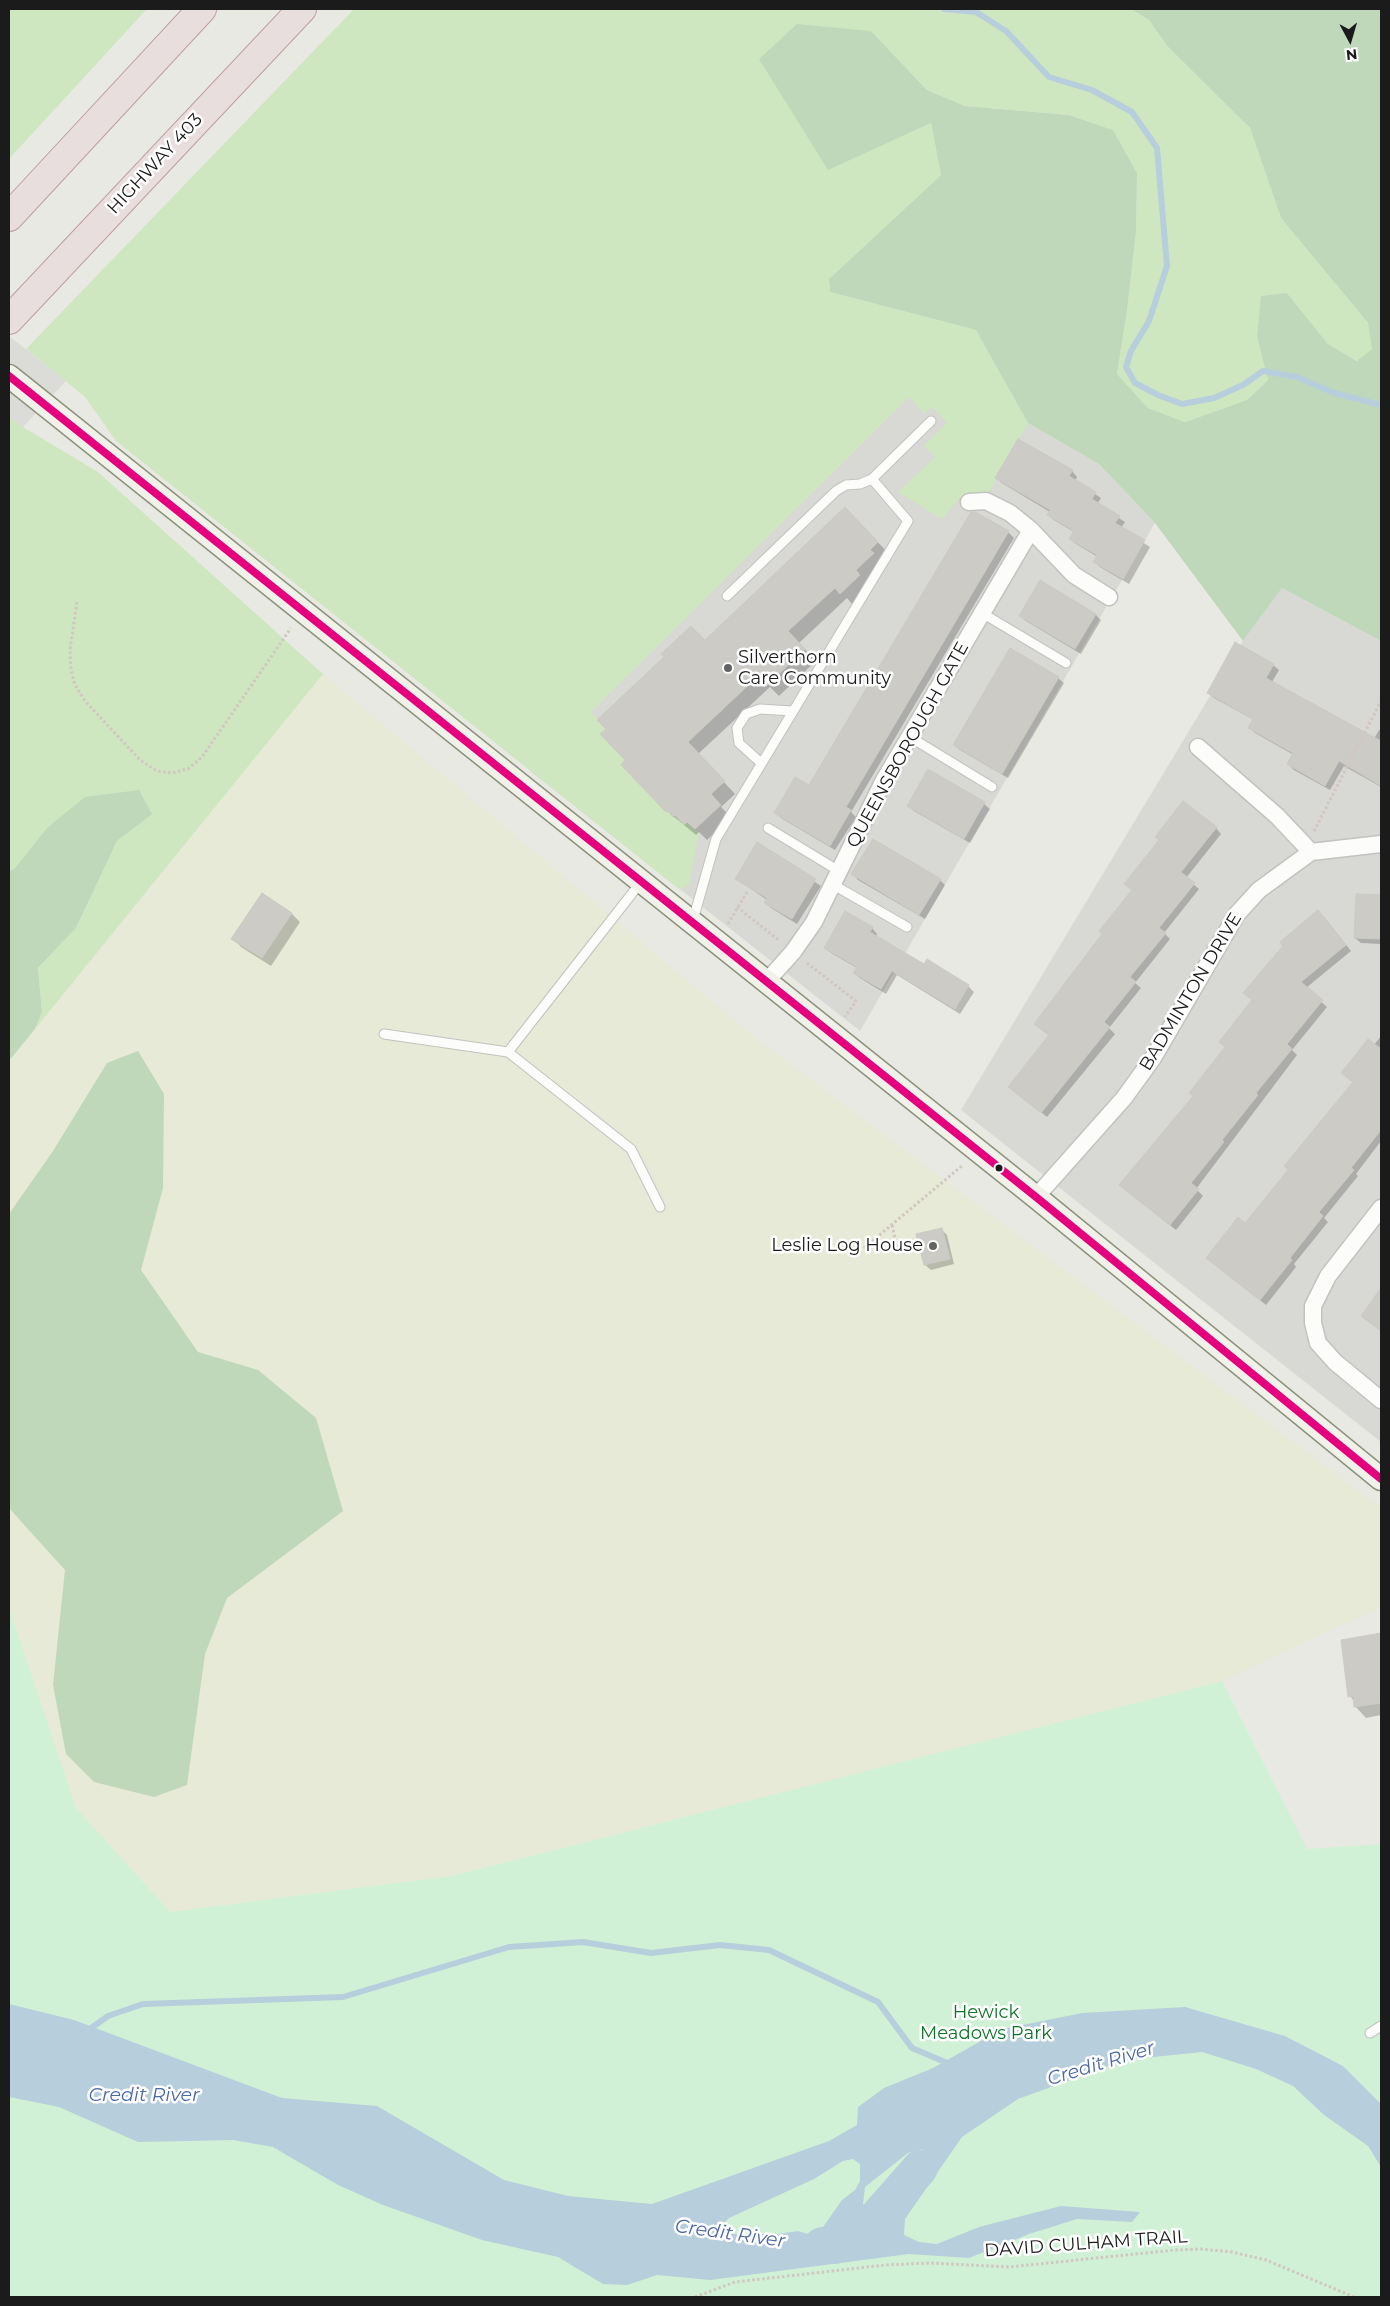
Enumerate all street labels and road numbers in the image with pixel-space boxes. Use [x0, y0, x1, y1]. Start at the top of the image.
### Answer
street label: HIGHWAY 403 [103, 109, 207, 219]
street label: QUEENSBOROUGH GATE [842, 638, 974, 852]
street label: BADMINTON DRIVE [1135, 909, 1247, 1075]
street label: DAVID CULHAM TRAIL [984, 2226, 1188, 2262]

